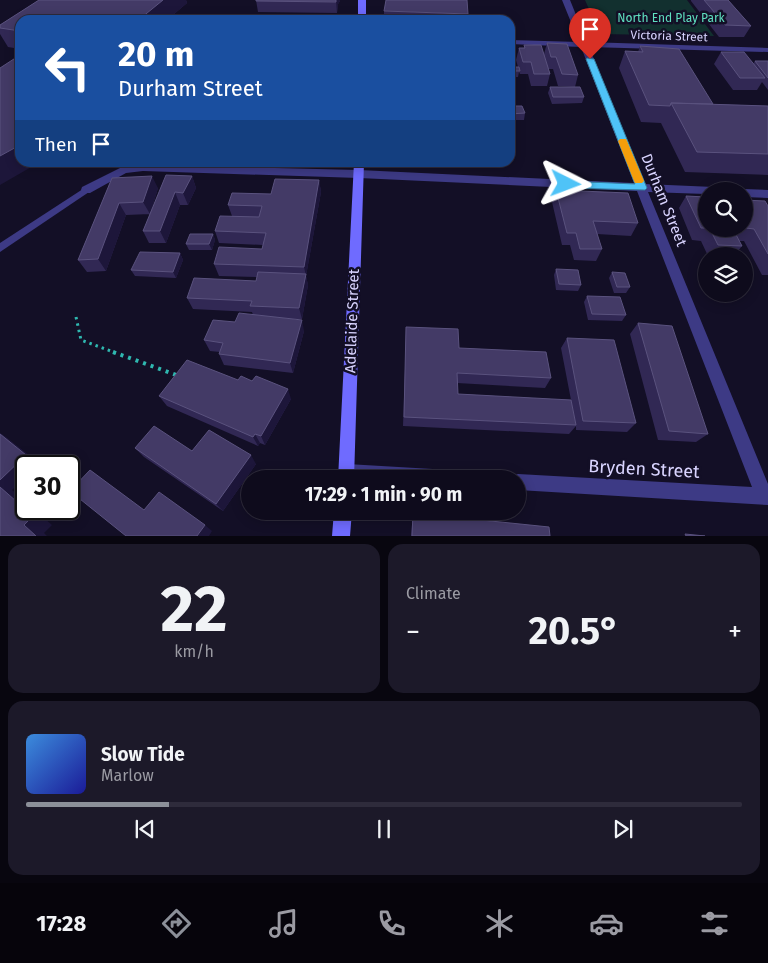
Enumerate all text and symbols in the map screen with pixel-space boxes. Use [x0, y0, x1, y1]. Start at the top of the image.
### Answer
pin [569, 8, 611, 59]
park label: North End Play Park [617, 11, 726, 25]
icon: arrive [576, 15, 604, 43]
street label: Victoria Street [630, 28, 709, 44]
text: 20 m [118, 33, 194, 75]
icon: left [35, 35, 100, 100]
text: Durham Street [118, 75, 263, 102]
icon: arrive [87, 130, 115, 158]
text: Then [35, 133, 77, 156]
street label: Durham Street [637, 151, 691, 250]
position arrow [539, 157, 591, 209]
map controls [698, 182, 753, 302]
button: search [698, 182, 753, 237]
button: layers [698, 247, 753, 302]
street label: Adelaide Street [341, 268, 363, 373]
speed limit sign: 30 [15, 455, 80, 520]
street label: Bryden Street [588, 455, 701, 483]
text: 17:29 · 1 min · 90 m [305, 483, 462, 506]
text: 22 [160, 570, 228, 648]
text: Climate [406, 584, 461, 603]
text: 20.5° [528, 608, 620, 654]
text: − [406, 615, 420, 648]
text: + [728, 615, 742, 648]
text: km/h [174, 642, 214, 661]
text: Slow Tide [101, 743, 185, 766]
text: Marlow [101, 766, 154, 785]
icon: previous [131, 815, 159, 843]
icon: pause [370, 815, 398, 843]
icon: next [609, 815, 637, 843]
icon: directions [159, 906, 194, 941]
icon: music [266, 906, 301, 941]
icon: phone [374, 906, 409, 941]
icon: climate [482, 906, 517, 941]
icon: car [589, 906, 624, 941]
icon: filters [697, 906, 732, 941]
text: 17:28 [36, 910, 86, 937]

